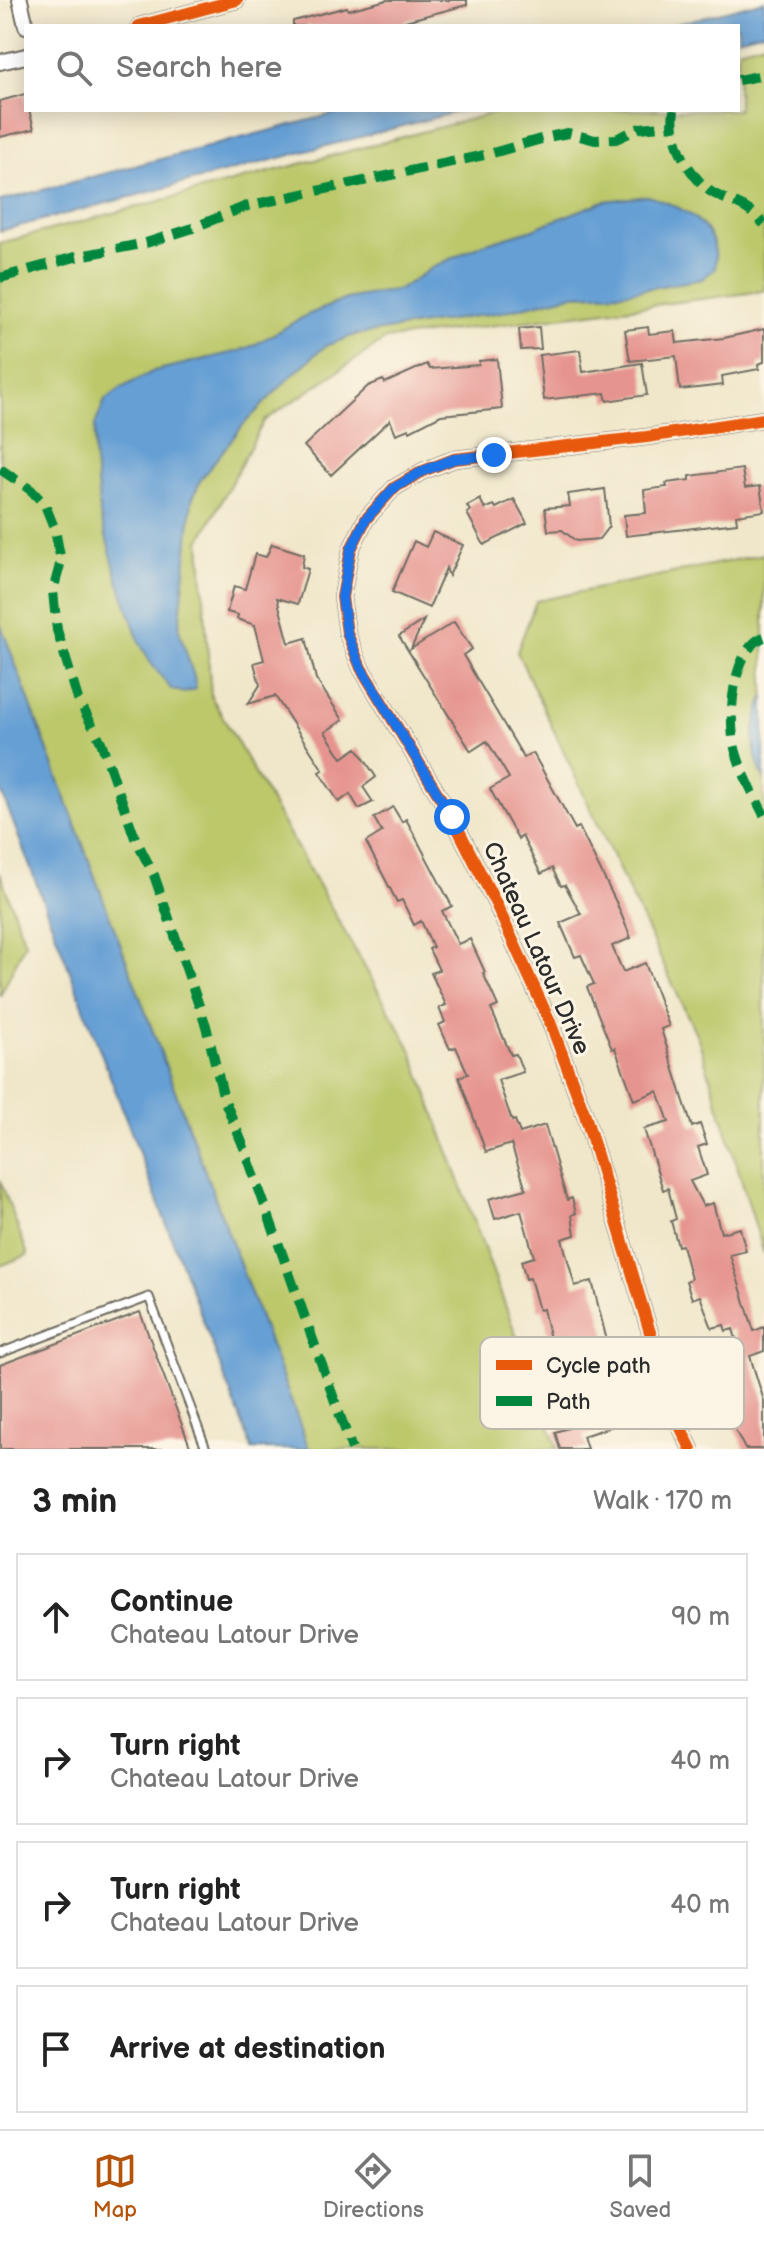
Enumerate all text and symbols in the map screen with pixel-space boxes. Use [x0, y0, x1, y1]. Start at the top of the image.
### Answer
search box [24, 24, 740, 112]
icon: search [52, 46, 96, 90]
text: Search here [116, 50, 282, 86]
route end [476, 437, 512, 473]
route start [434, 799, 470, 835]
street label: Chateau Latour Drive [477, 837, 597, 1059]
legend [480, 1337, 744, 1429]
text: Cycle path [546, 1353, 651, 1380]
text: Path [546, 1389, 590, 1416]
text: 3 min [32, 1481, 117, 1522]
text: Walk · 170 m [593, 1486, 732, 1517]
text: Continue [110, 1584, 233, 1620]
icon: ahead [34, 1595, 78, 1639]
text: 90 m [671, 1602, 730, 1633]
text: Chateau Latour Drive [110, 1620, 359, 1651]
text: Turn right [110, 1728, 241, 1764]
icon: right [34, 1739, 78, 1783]
text: 40 m [670, 1746, 730, 1777]
text: Chateau Latour Drive [110, 1764, 359, 1795]
text: Turn right [110, 1872, 241, 1908]
icon: right [34, 1883, 78, 1927]
text: 40 m [670, 1890, 730, 1921]
text: Chateau Latour Drive [110, 1908, 359, 1939]
icon: arrive [34, 2027, 78, 2071]
text: Arrive at destination [110, 2031, 386, 2067]
tab: Map [93, 2149, 137, 2224]
tab: Directions [323, 2149, 424, 2224]
tab: Saved [609, 2149, 671, 2224]

